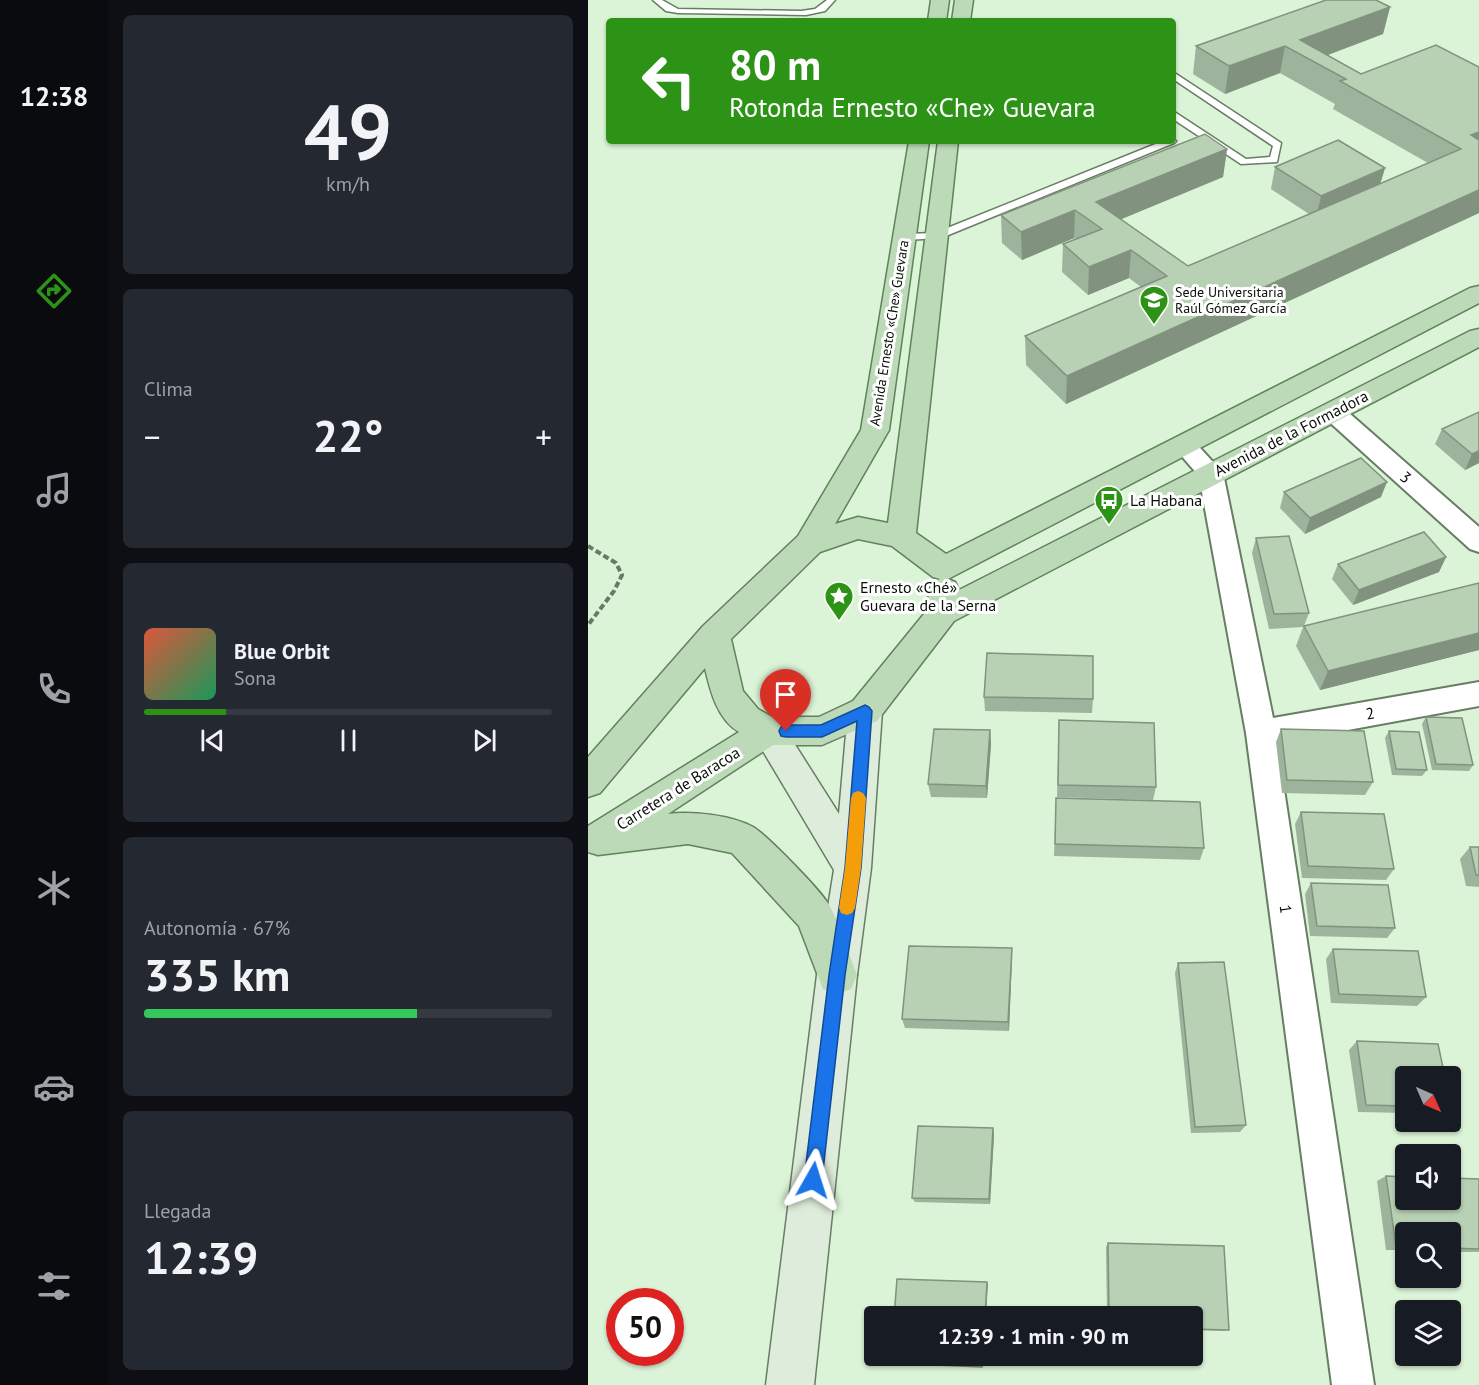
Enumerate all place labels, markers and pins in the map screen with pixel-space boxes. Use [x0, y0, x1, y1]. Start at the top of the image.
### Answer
place label: Sede Universitaria Raúl Gómez García [1175, 283, 1287, 317]
school or university icon: Sede Universitaria Raúl Gómez García [1138, 284, 1170, 326]
bus stop icon: La Habana [1093, 484, 1125, 526]
place label: La Habana [1130, 490, 1202, 510]
place label: Ernesto «Ché» Guevara de la Serna [860, 577, 996, 615]
place icon: Ernesto «Ché» Guevara de la Serna [823, 580, 855, 622]
pin [760, 669, 811, 731]

